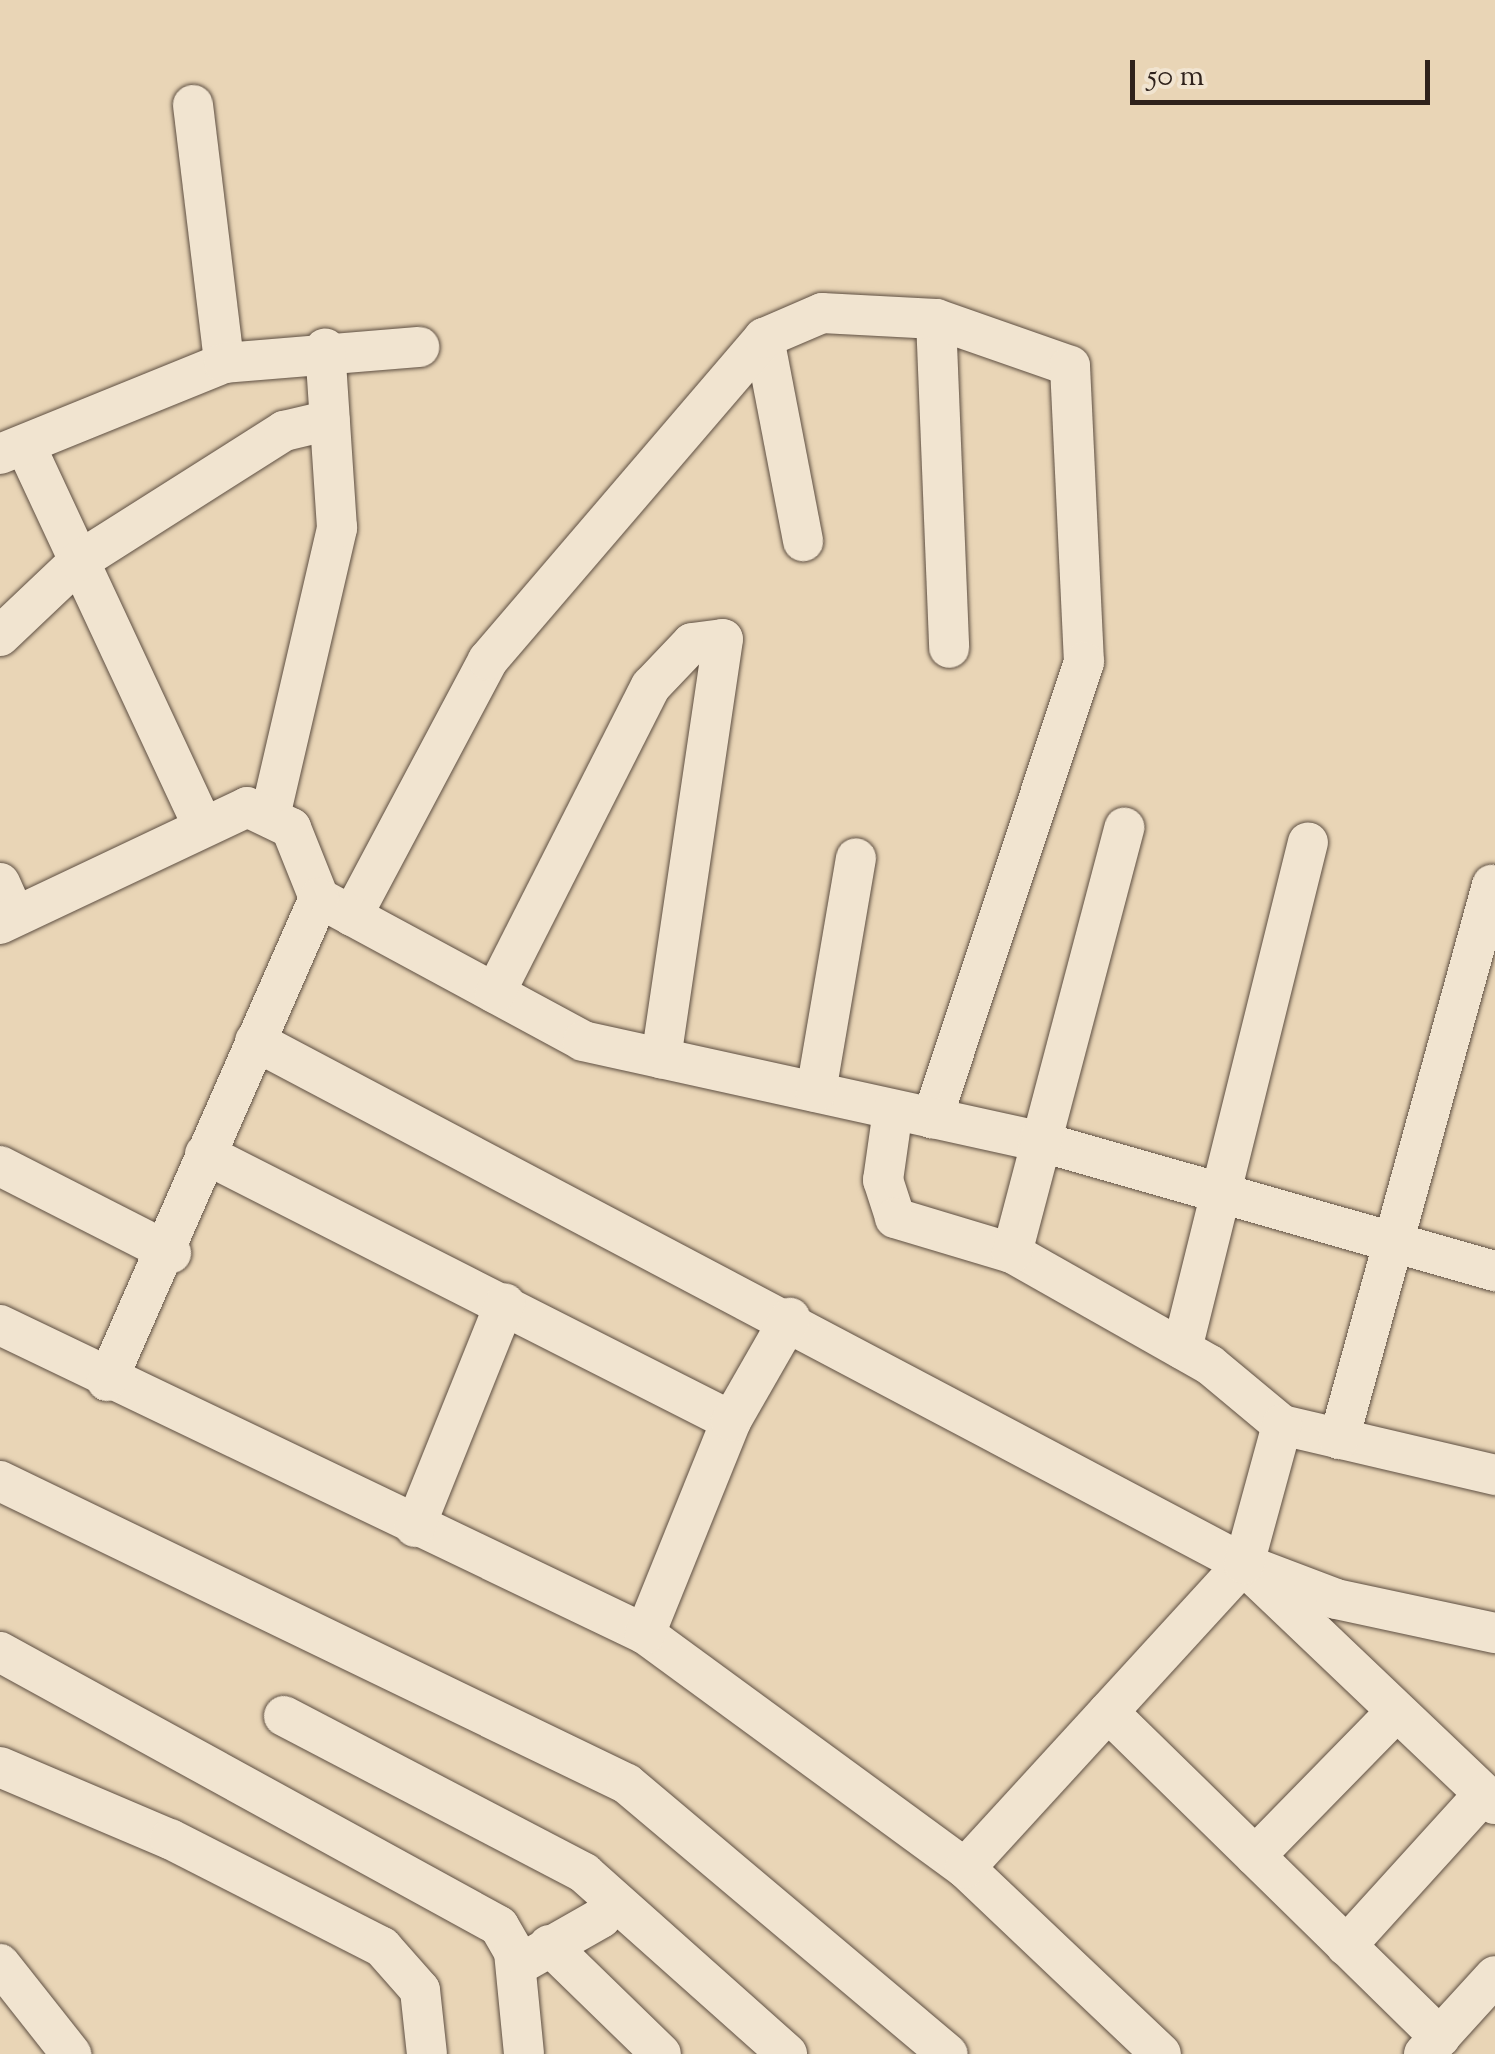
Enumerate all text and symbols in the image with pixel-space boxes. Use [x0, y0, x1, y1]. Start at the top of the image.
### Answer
scale bar [1135, 40, 1435, 102]
text: 50 m [1147, 56, 1204, 99]

